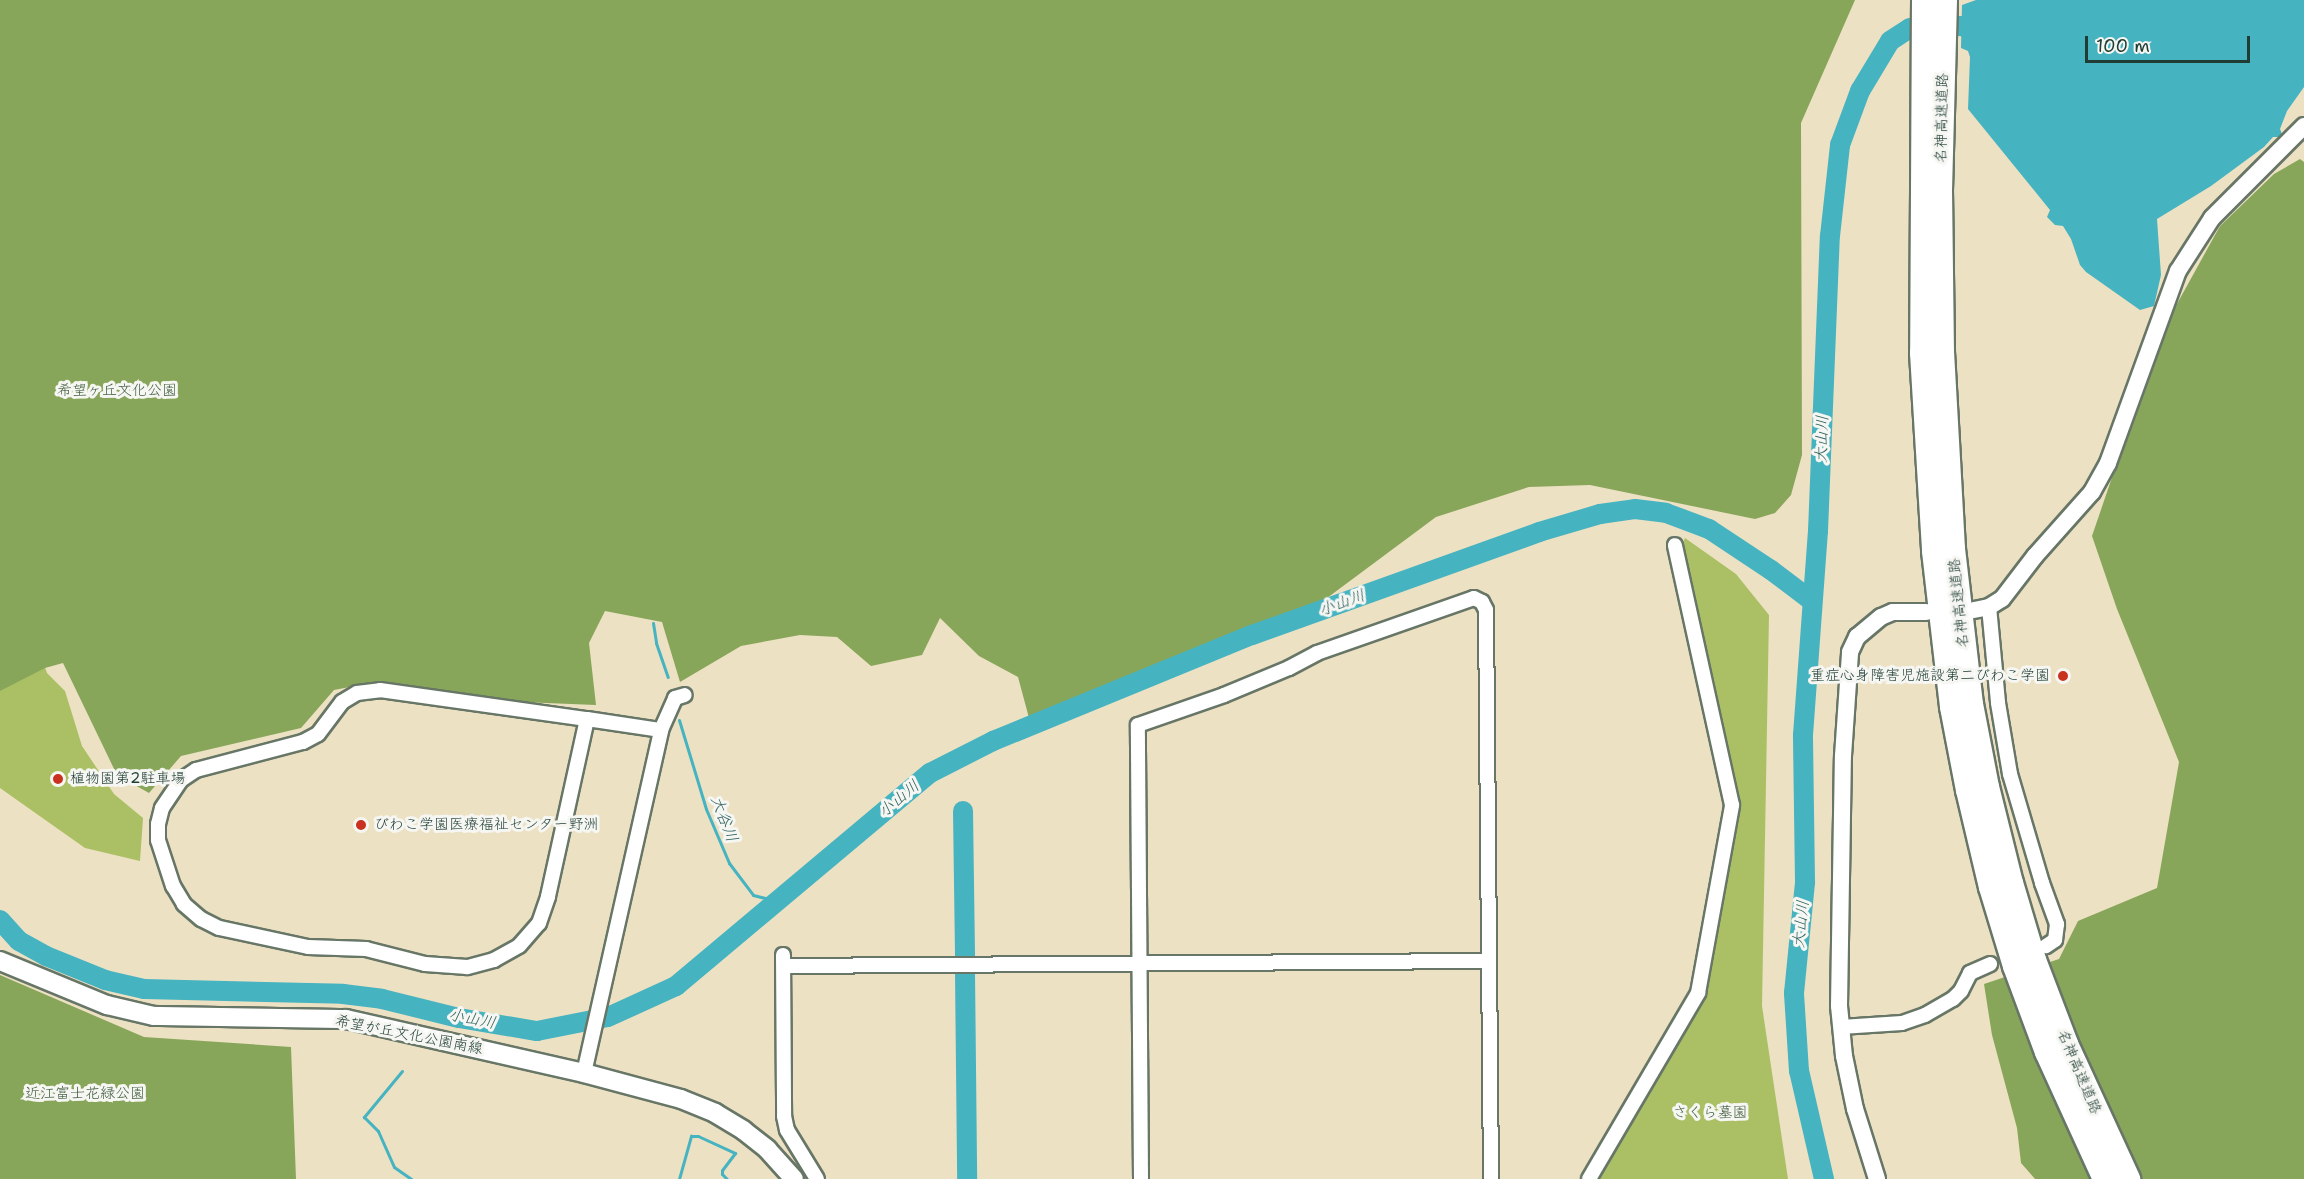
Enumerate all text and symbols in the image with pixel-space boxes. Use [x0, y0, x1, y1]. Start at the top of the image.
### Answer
scale bar [2088, 24, 2253, 62]
text: 100 m [2096, 34, 2150, 58]
street label: 名神高速道路 [1932, 73, 1952, 163]
park label: 希望ヶ丘文化公園 [57, 382, 177, 400]
water label: 大山川 [1812, 415, 1832, 463]
street label: 名神高速道路 [1945, 557, 1973, 649]
water label: 小山川 [1316, 586, 1368, 620]
place label: 重症心身障害児施設第二びわこ学園 [1810, 667, 2050, 685]
marker: 重症心身障害児施設第二びわこ学園 [2054, 667, 2072, 685]
place label: 植物園第2駐車場 [70, 770, 185, 788]
marker: 植物園第2駐車場 [51, 772, 65, 786]
water label: 小山川 [874, 776, 924, 822]
water label: 大谷川 [706, 793, 742, 845]
marker: びわこ学園医療福祉センター野洲 [352, 816, 370, 834]
place label: びわこ学園医療福祉センター野洲 [374, 816, 599, 834]
water label: 大山川 [1789, 899, 1813, 949]
water label: 小山川 [447, 1005, 497, 1033]
street label: 希望が丘文化公園南線 [334, 1012, 484, 1058]
street label: 名神高速道路 [2053, 1027, 2105, 1117]
park label: 近江富士花緑公園 [25, 1085, 145, 1103]
park label: さくら墓園 [1673, 1104, 1747, 1122]

